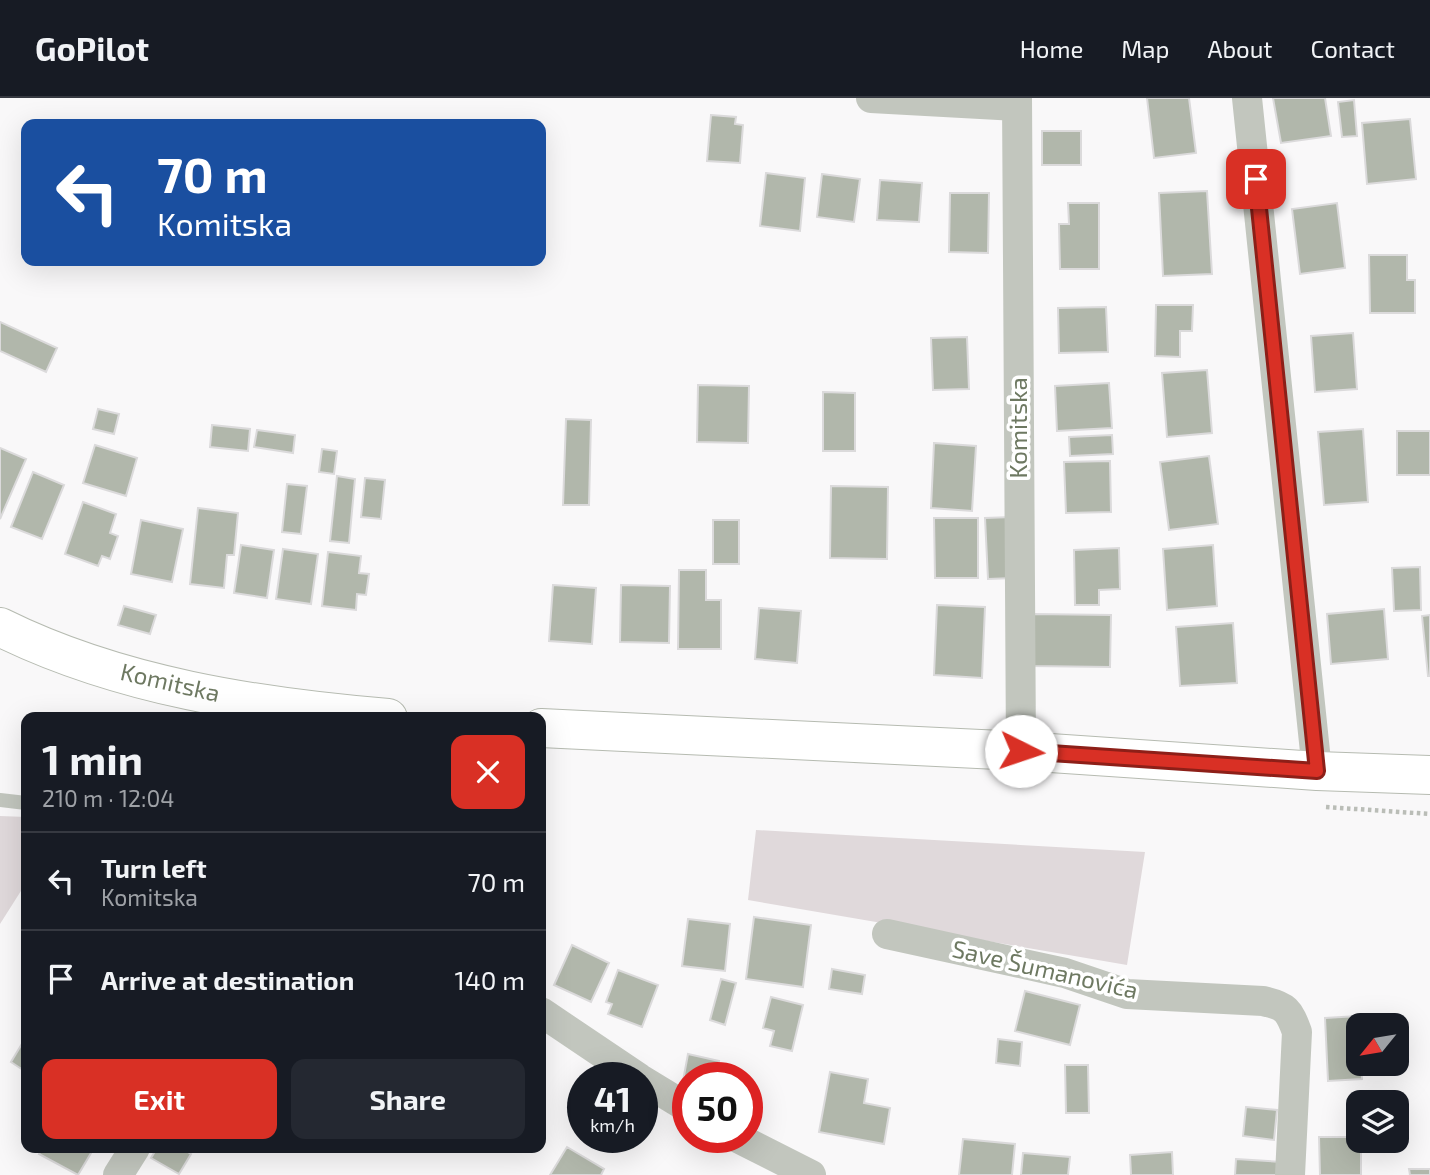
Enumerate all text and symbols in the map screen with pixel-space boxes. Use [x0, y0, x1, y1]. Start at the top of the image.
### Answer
text: GoPilot [35, 28, 149, 68]
text: Home [1020, 34, 1083, 63]
text: Map [1121, 34, 1169, 63]
text: About [1207, 34, 1273, 63]
text: Contact [1311, 34, 1395, 63]
text: 70 m [157, 144, 268, 203]
icon: left [42, 147, 133, 238]
pin [1226, 149, 1286, 209]
icon: arrive [1237, 160, 1275, 198]
text: Komitska [157, 204, 292, 242]
street label: Komitska [1003, 377, 1032, 479]
street label: Komitska [118, 656, 223, 707]
position arrow [984, 714, 1058, 788]
text: 1 min [42, 733, 143, 783]
button: close [451, 735, 525, 809]
text: 210 m · 12:04 [42, 784, 174, 812]
text: Turn left [101, 852, 207, 883]
icon: left [42, 862, 80, 900]
text: 70 m [467, 866, 525, 897]
text: Komitska [101, 883, 198, 911]
street label: Save Šumanovića [950, 933, 1141, 1004]
icon: arrive [42, 960, 80, 998]
text: Arrive at destination [101, 964, 354, 995]
text: 140 m [454, 964, 525, 995]
north arrow [1346, 1013, 1409, 1076]
map controls [1346, 1013, 1409, 1153]
button: Exit [42, 1059, 277, 1139]
button: Share [291, 1059, 525, 1139]
speed limit sign: 50 [672, 1062, 763, 1153]
text: 41 [594, 1077, 631, 1119]
button: layers [1346, 1090, 1409, 1153]
text: km/h [590, 1114, 635, 1136]

